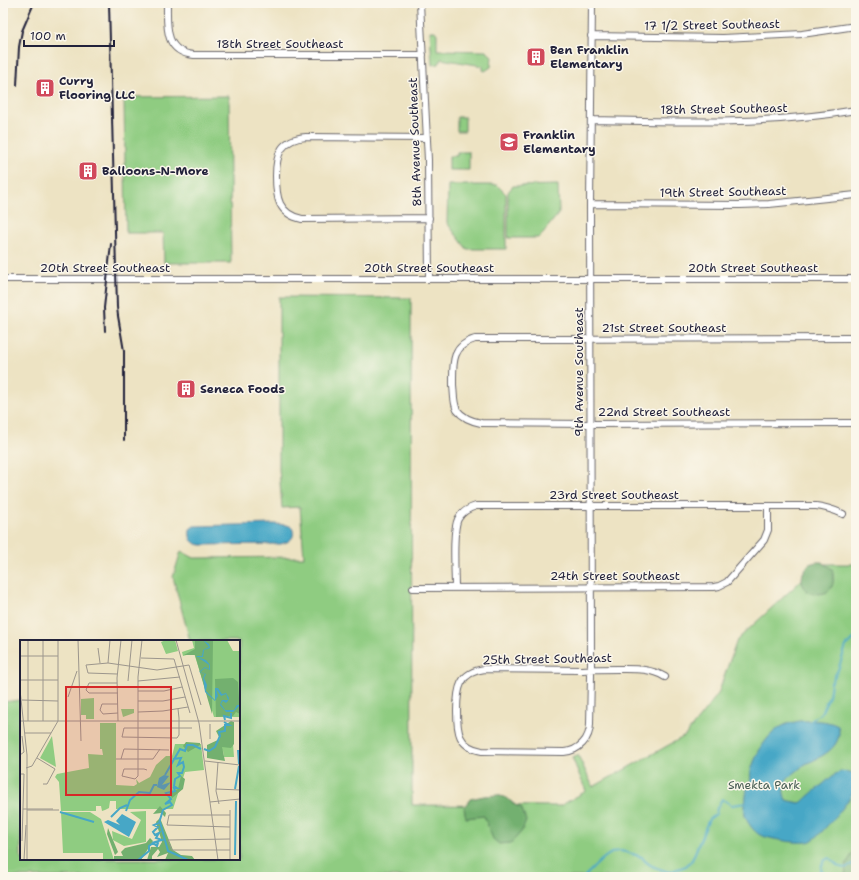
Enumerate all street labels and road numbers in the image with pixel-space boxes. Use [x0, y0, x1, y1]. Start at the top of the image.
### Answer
street label: 17 1/2 Street Southeast [644, 16, 780, 34]
street label: 18th Street Southeast [216, 36, 344, 52]
street label: 8th Avenue Southeast [405, 77, 425, 207]
street label: 18th Street Southeast [660, 100, 788, 118]
street label: 19th Street Southeast [659, 183, 787, 201]
street label: 20th Street Southeast [40, 260, 170, 276]
street label: 20th Street Southeast [364, 260, 494, 276]
street label: 20th Street Southeast [688, 260, 818, 276]
street label: 9th Avenue Southeast [571, 307, 587, 437]
street label: 21st Street Southeast [602, 320, 726, 336]
street label: 22nd Street Southeast [598, 404, 730, 420]
street label: 23rd Street Southeast [549, 487, 679, 503]
street label: 24th Street Southeast [550, 568, 680, 584]
street label: 25th Street Southeast [482, 650, 612, 668]

